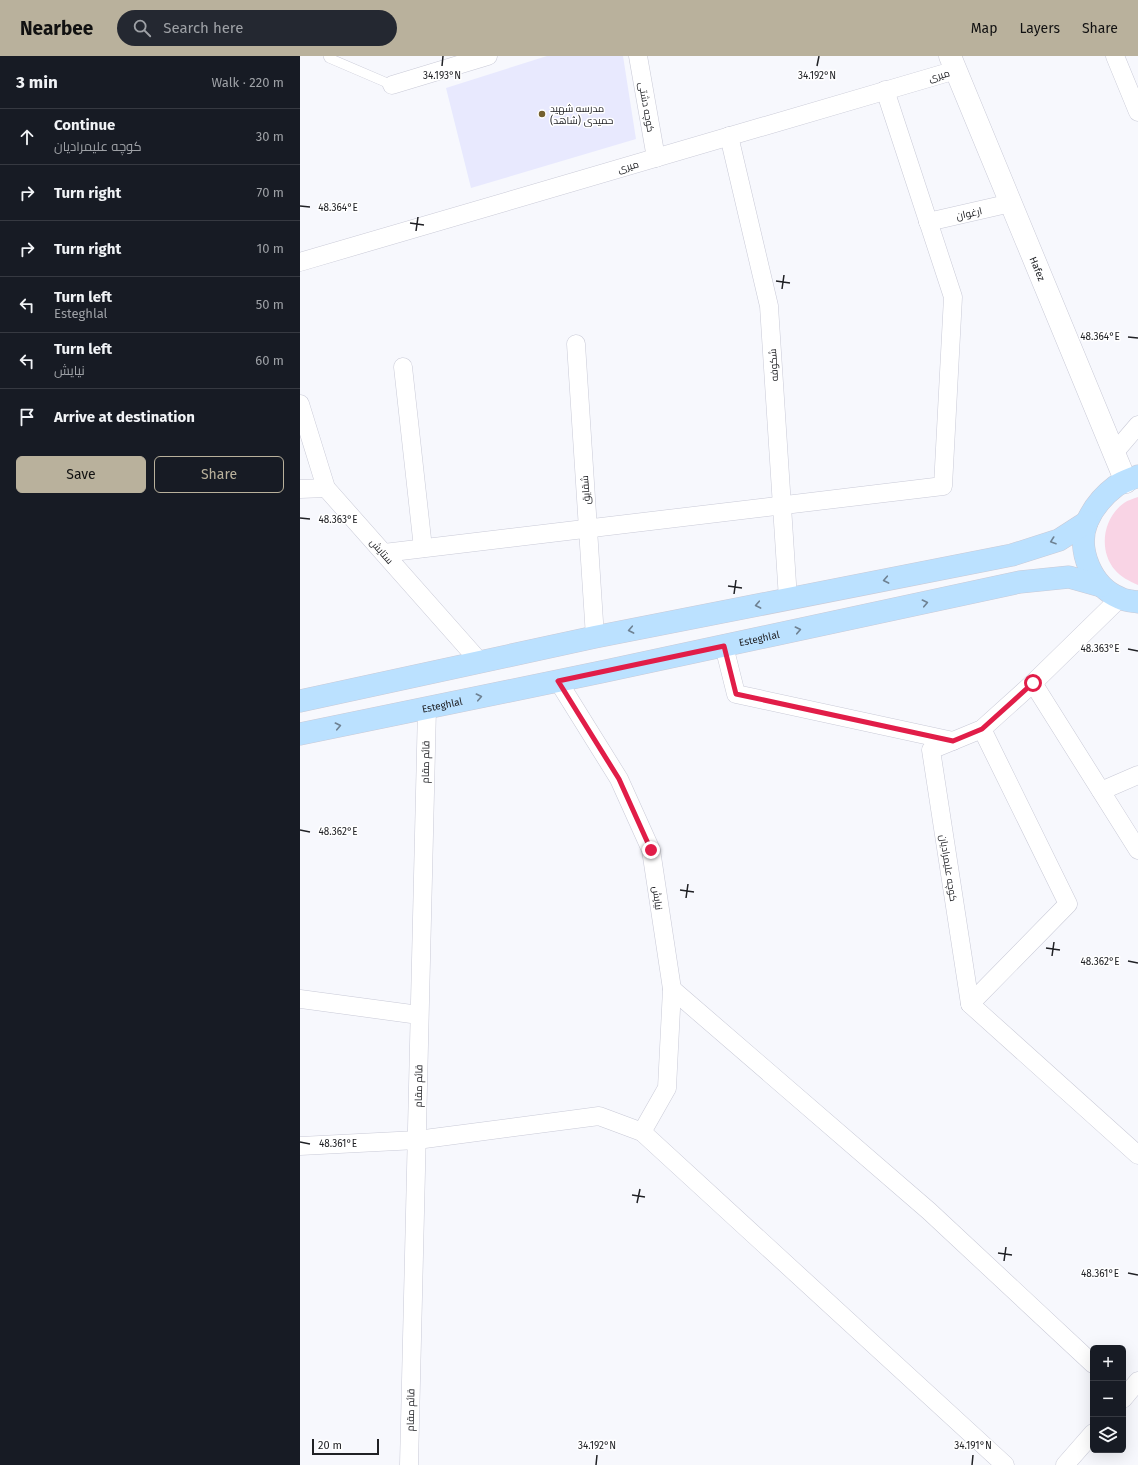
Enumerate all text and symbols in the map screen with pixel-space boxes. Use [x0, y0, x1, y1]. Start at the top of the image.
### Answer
search box [117, 10, 397, 46]
text: Nearbee [20, 17, 93, 40]
icon: search [131, 17, 153, 39]
text: Search here [163, 19, 243, 37]
text: Map [971, 20, 997, 37]
text: Layers [1019, 20, 1060, 37]
text: Share [1082, 20, 1118, 37]
street label: میری [927, 67, 951, 85]
text: 34.193°N [423, 70, 461, 82]
text: 34.192°N [798, 70, 836, 82]
text: 3 min [16, 72, 58, 93]
text: Walk · 220 m [212, 75, 284, 90]
street label: کوچه دشتی [636, 81, 656, 133]
place label: مدرسه شهید حمیدی (شاهد) [550, 103, 613, 127]
marker: مدرسه شهید حمیدی (شاهد) [537, 109, 547, 119]
text: Continue [54, 116, 115, 134]
icon: ahead [16, 126, 38, 148]
text: 30 m [256, 129, 284, 144]
text: کوچه علیمرادیان [54, 139, 142, 154]
street label: میری [616, 158, 640, 176]
icon: right [16, 182, 38, 204]
text: Turn right [54, 184, 121, 202]
text: 70 m [257, 185, 284, 200]
text: 48.364°E [318, 202, 358, 214]
street label: ارغوان [955, 205, 983, 223]
icon: right [16, 238, 38, 260]
text: Turn right [54, 240, 121, 258]
text: 10 m [257, 241, 284, 256]
street label: Hafez [1027, 255, 1048, 284]
text: Turn left [54, 288, 112, 306]
icon: left [16, 294, 38, 316]
text: 50 m [256, 297, 284, 312]
text: Esteghlal [54, 306, 107, 321]
text: 48.364°E [1080, 331, 1120, 343]
text: Turn left [54, 340, 112, 358]
street label: شکوفه [767, 348, 781, 382]
icon: left [16, 350, 38, 372]
text: 60 m [255, 353, 284, 368]
text: نیایش [54, 363, 85, 378]
icon: arrive [16, 406, 38, 428]
text: Arrive at destination [54, 408, 195, 426]
button: Save [16, 456, 146, 493]
button: Share [154, 456, 284, 493]
street label: شقایق [579, 475, 593, 505]
text: 48.363°E [318, 514, 358, 526]
street label: ستایش [367, 537, 395, 567]
one-way arrow [1050, 537, 1057, 545]
one-way arrow [883, 575, 889, 583]
one-way arrow [922, 599, 929, 607]
one-way arrow [755, 600, 761, 608]
one-way arrow [628, 625, 634, 633]
one-way arrow [795, 626, 801, 634]
street label: Esteghlal [738, 629, 781, 649]
text: 48.363°E [1080, 643, 1120, 655]
route start [1024, 674, 1042, 692]
one-way arrow [476, 693, 482, 702]
street label: Esteghlal [421, 696, 464, 716]
one-way arrow [335, 722, 341, 731]
street label: قائم مقام [420, 740, 433, 784]
text: 48.362°E [318, 826, 358, 838]
street label: کوچه علیمرادیان [937, 834, 959, 902]
route end [642, 841, 660, 859]
street label: نیایش [649, 886, 665, 911]
text: 48.362°E [1080, 956, 1120, 968]
street label: قائم مقام [413, 1064, 426, 1108]
text: 48.361°E [319, 1138, 357, 1150]
text: 48.361°E [1081, 1268, 1119, 1280]
map controls [1090, 1345, 1126, 1453]
button: + [1090, 1345, 1126, 1381]
button: − [1090, 1381, 1126, 1417]
street label: قائم مقام [405, 1388, 418, 1432]
button: layers [1090, 1417, 1126, 1453]
scale bar [312, 1437, 379, 1456]
text: 20 m [318, 1439, 342, 1452]
text: 34.192°N [578, 1440, 616, 1452]
text: 34.191°N [954, 1440, 992, 1452]

